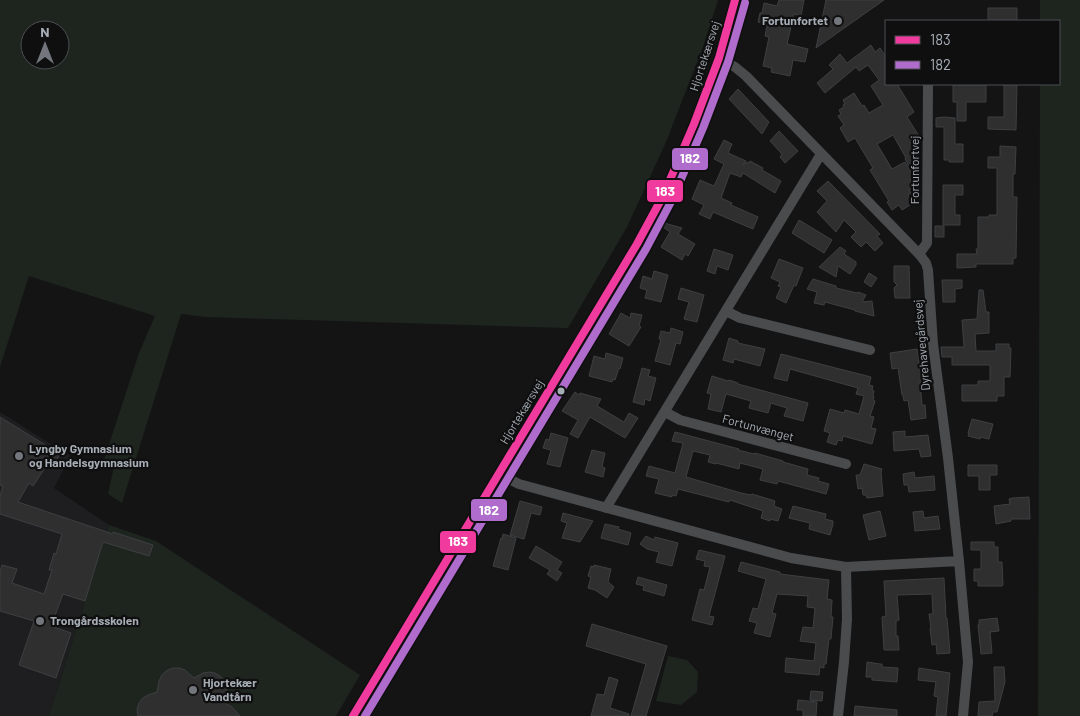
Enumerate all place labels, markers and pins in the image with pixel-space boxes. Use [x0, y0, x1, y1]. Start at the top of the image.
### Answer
place label: Fortunfortet [762, 13, 828, 27]
marker: Fortunfortet [832, 15, 844, 27]
unlabelled marker [556, 386, 566, 396]
place label: Lyngby Gymnasium og Handelsgymnasium [29, 441, 149, 469]
marker: Lyngby Gymnasium og Handelsgymnasium [13, 450, 25, 462]
place label: Trongårdsskolen [50, 613, 139, 627]
marker: Trongårdsskolen [34, 615, 46, 627]
place label: Hjortekær Vandtårn [203, 675, 257, 703]
marker: Hjortekær Vandtårn [187, 684, 199, 696]

